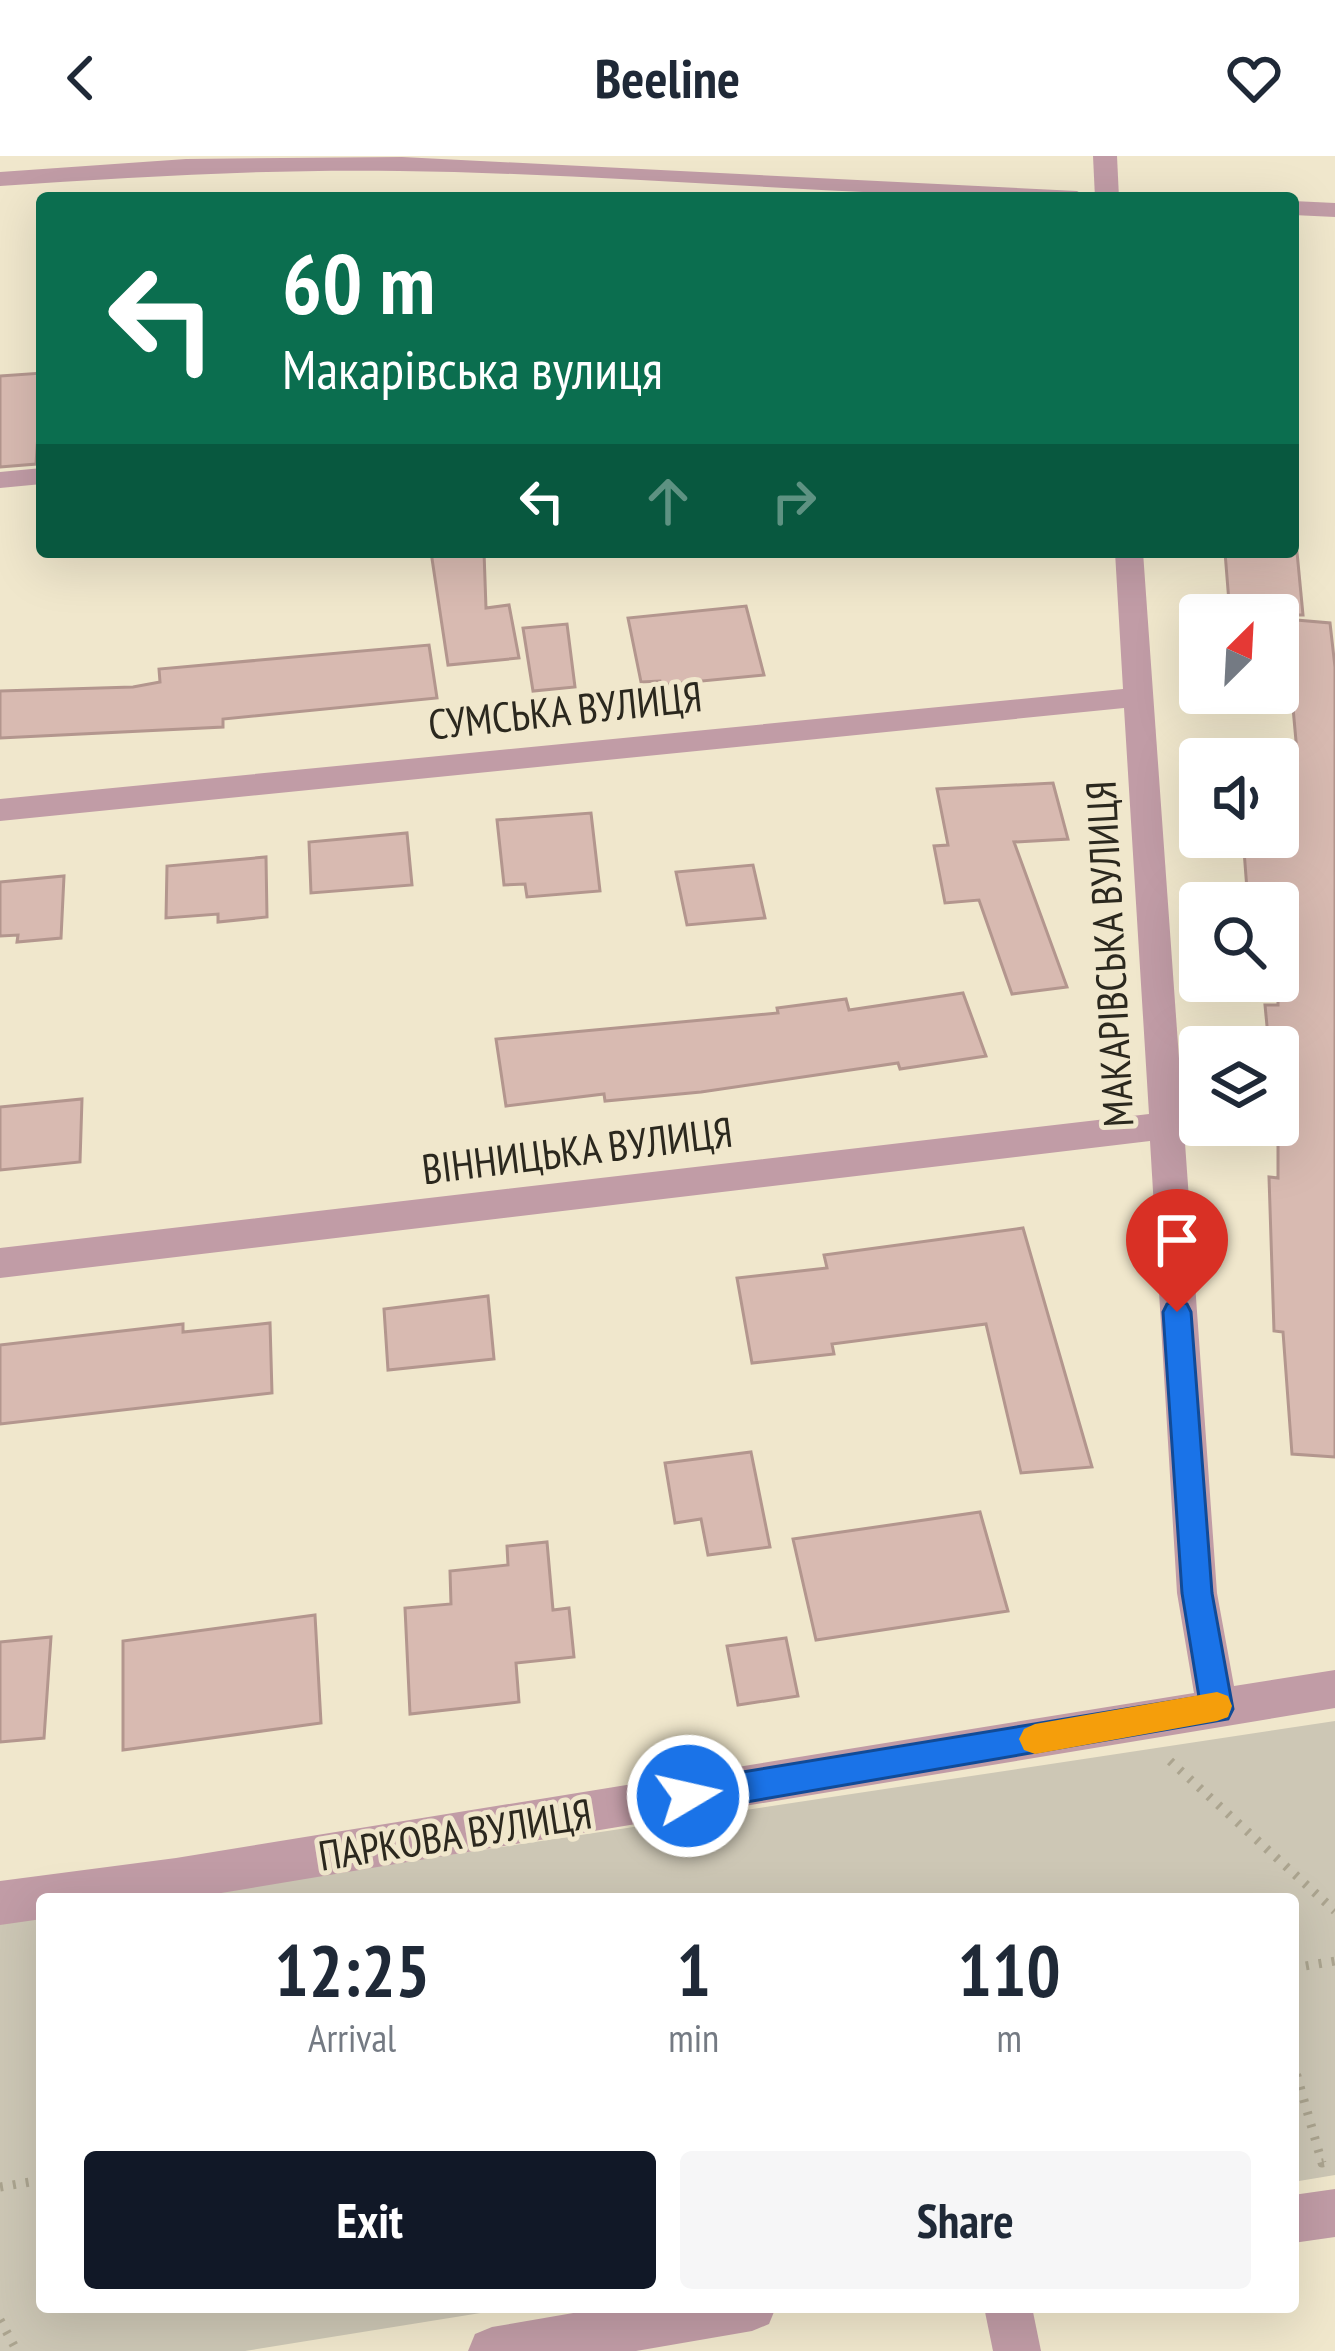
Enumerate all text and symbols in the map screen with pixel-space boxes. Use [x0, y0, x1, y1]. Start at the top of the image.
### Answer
text: Beeline [595, 43, 740, 113]
icon: back [48, 45, 114, 111]
icon: heart [1221, 45, 1287, 111]
text: 60 m [282, 228, 435, 337]
icon: left [84, 240, 240, 396]
text: Макарівська вулиця [282, 334, 663, 404]
icon: left [509, 468, 575, 534]
icon: ahead [635, 468, 701, 534]
icon: right [761, 468, 827, 534]
north arrow [1179, 594, 1299, 714]
map controls [1179, 594, 1299, 1146]
street label: СУМСЬКА ВУЛИЦЯ [426, 668, 704, 752]
button: sound [1179, 738, 1299, 858]
street label: МАКАРІВСЬКА ВУЛИЦЯ [1072, 780, 1146, 1128]
button: search [1179, 882, 1299, 1002]
button: layers [1179, 1026, 1299, 1146]
street label: ВІННИЦЬКА ВУЛИЦЯ [419, 1104, 735, 1196]
pin [1126, 1189, 1228, 1312]
icon: arrive [1144, 1207, 1210, 1273]
position arrow [625, 1733, 751, 1859]
street label: ПАРКОВА ВУЛИЦЯ [314, 1785, 596, 1883]
text: 12:25 [274, 1923, 430, 2016]
text: 1 [677, 1923, 711, 2016]
text: 110 [957, 1923, 1061, 2016]
text: Arrival [308, 2012, 396, 2063]
text: min [668, 2012, 719, 2063]
text: m [996, 2012, 1022, 2063]
button: Exit [84, 2151, 656, 2289]
button: Share [680, 2151, 1251, 2289]

